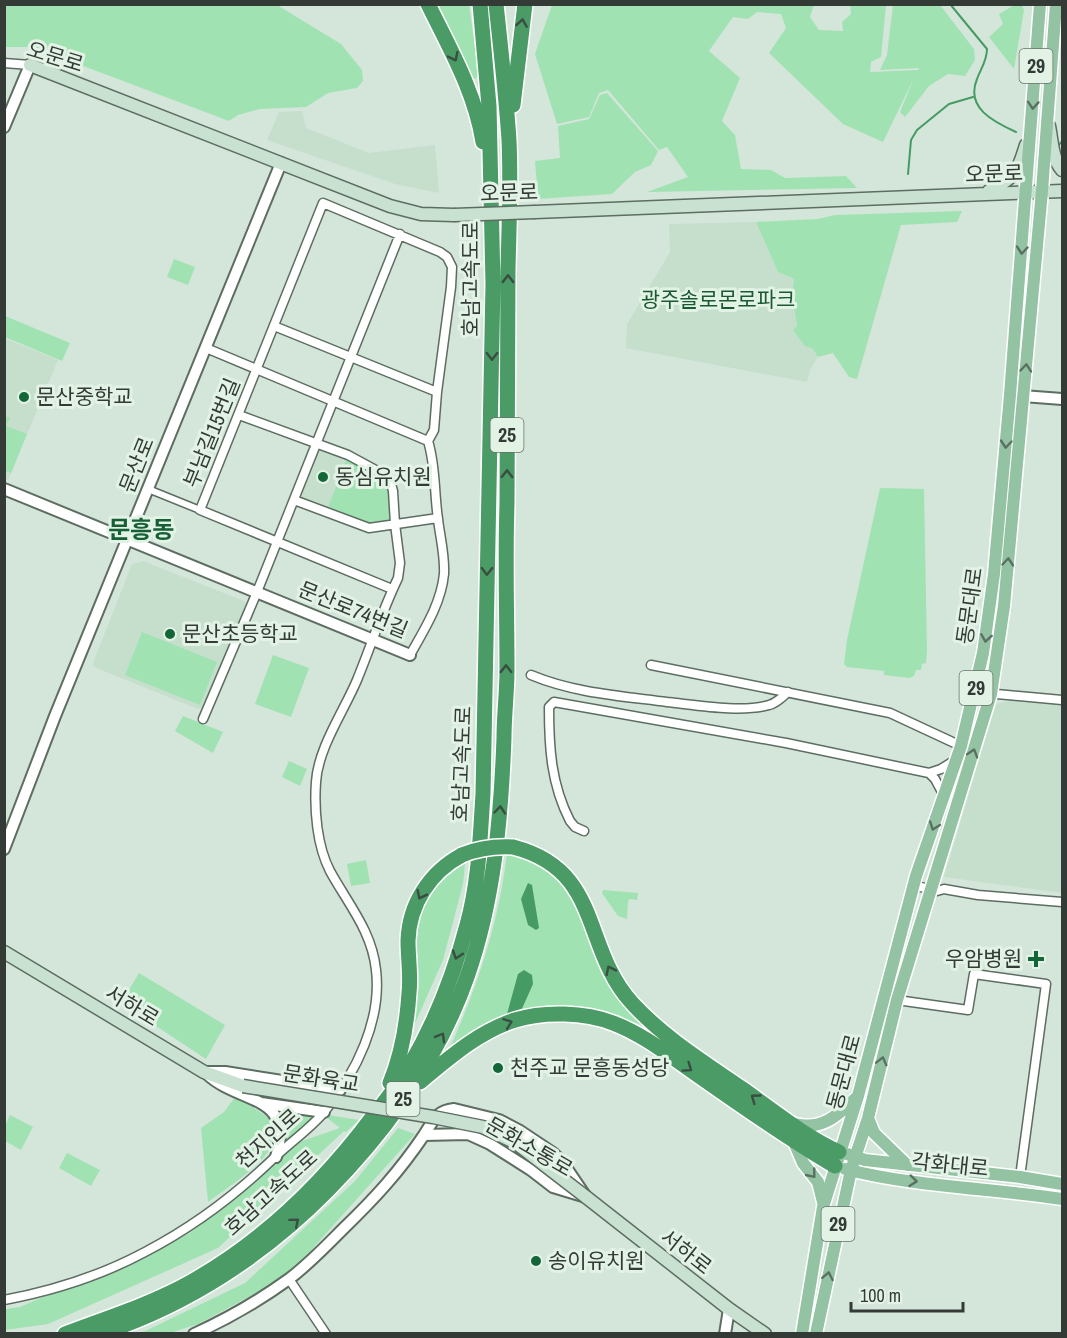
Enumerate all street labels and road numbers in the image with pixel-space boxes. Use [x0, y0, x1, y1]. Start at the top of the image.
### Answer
street label: 오문로 [23, 34, 87, 79]
road number: 29 [1020, 49, 1052, 83]
street label: 오문로 [965, 158, 1023, 189]
street label: 오문로 [480, 177, 538, 208]
street label: 호남고속도로 [456, 221, 485, 337]
street label: 부남길15번길 [176, 374, 247, 492]
road number: 25 [490, 418, 524, 452]
street label: 문산로 [112, 433, 161, 497]
street label: 동문대로 [950, 566, 989, 646]
street label: 문산로74번길 [294, 574, 412, 645]
road number: 29 [960, 671, 992, 705]
street label: 호남고속도로 [445, 706, 478, 822]
street label: 서하로 [100, 978, 165, 1033]
street label: 동문대로 [820, 1031, 868, 1113]
street label: 문화육교 [281, 1058, 362, 1099]
road number: 25 [386, 1082, 420, 1116]
street label: 천지인로 [229, 1102, 306, 1175]
street label: 문화소통로 [480, 1110, 578, 1183]
street label: 호남고속도로 [218, 1143, 323, 1242]
street label: 각화대로 [910, 1146, 990, 1183]
road number: 29 [822, 1207, 854, 1241]
street label: 서하로 [655, 1222, 718, 1281]

